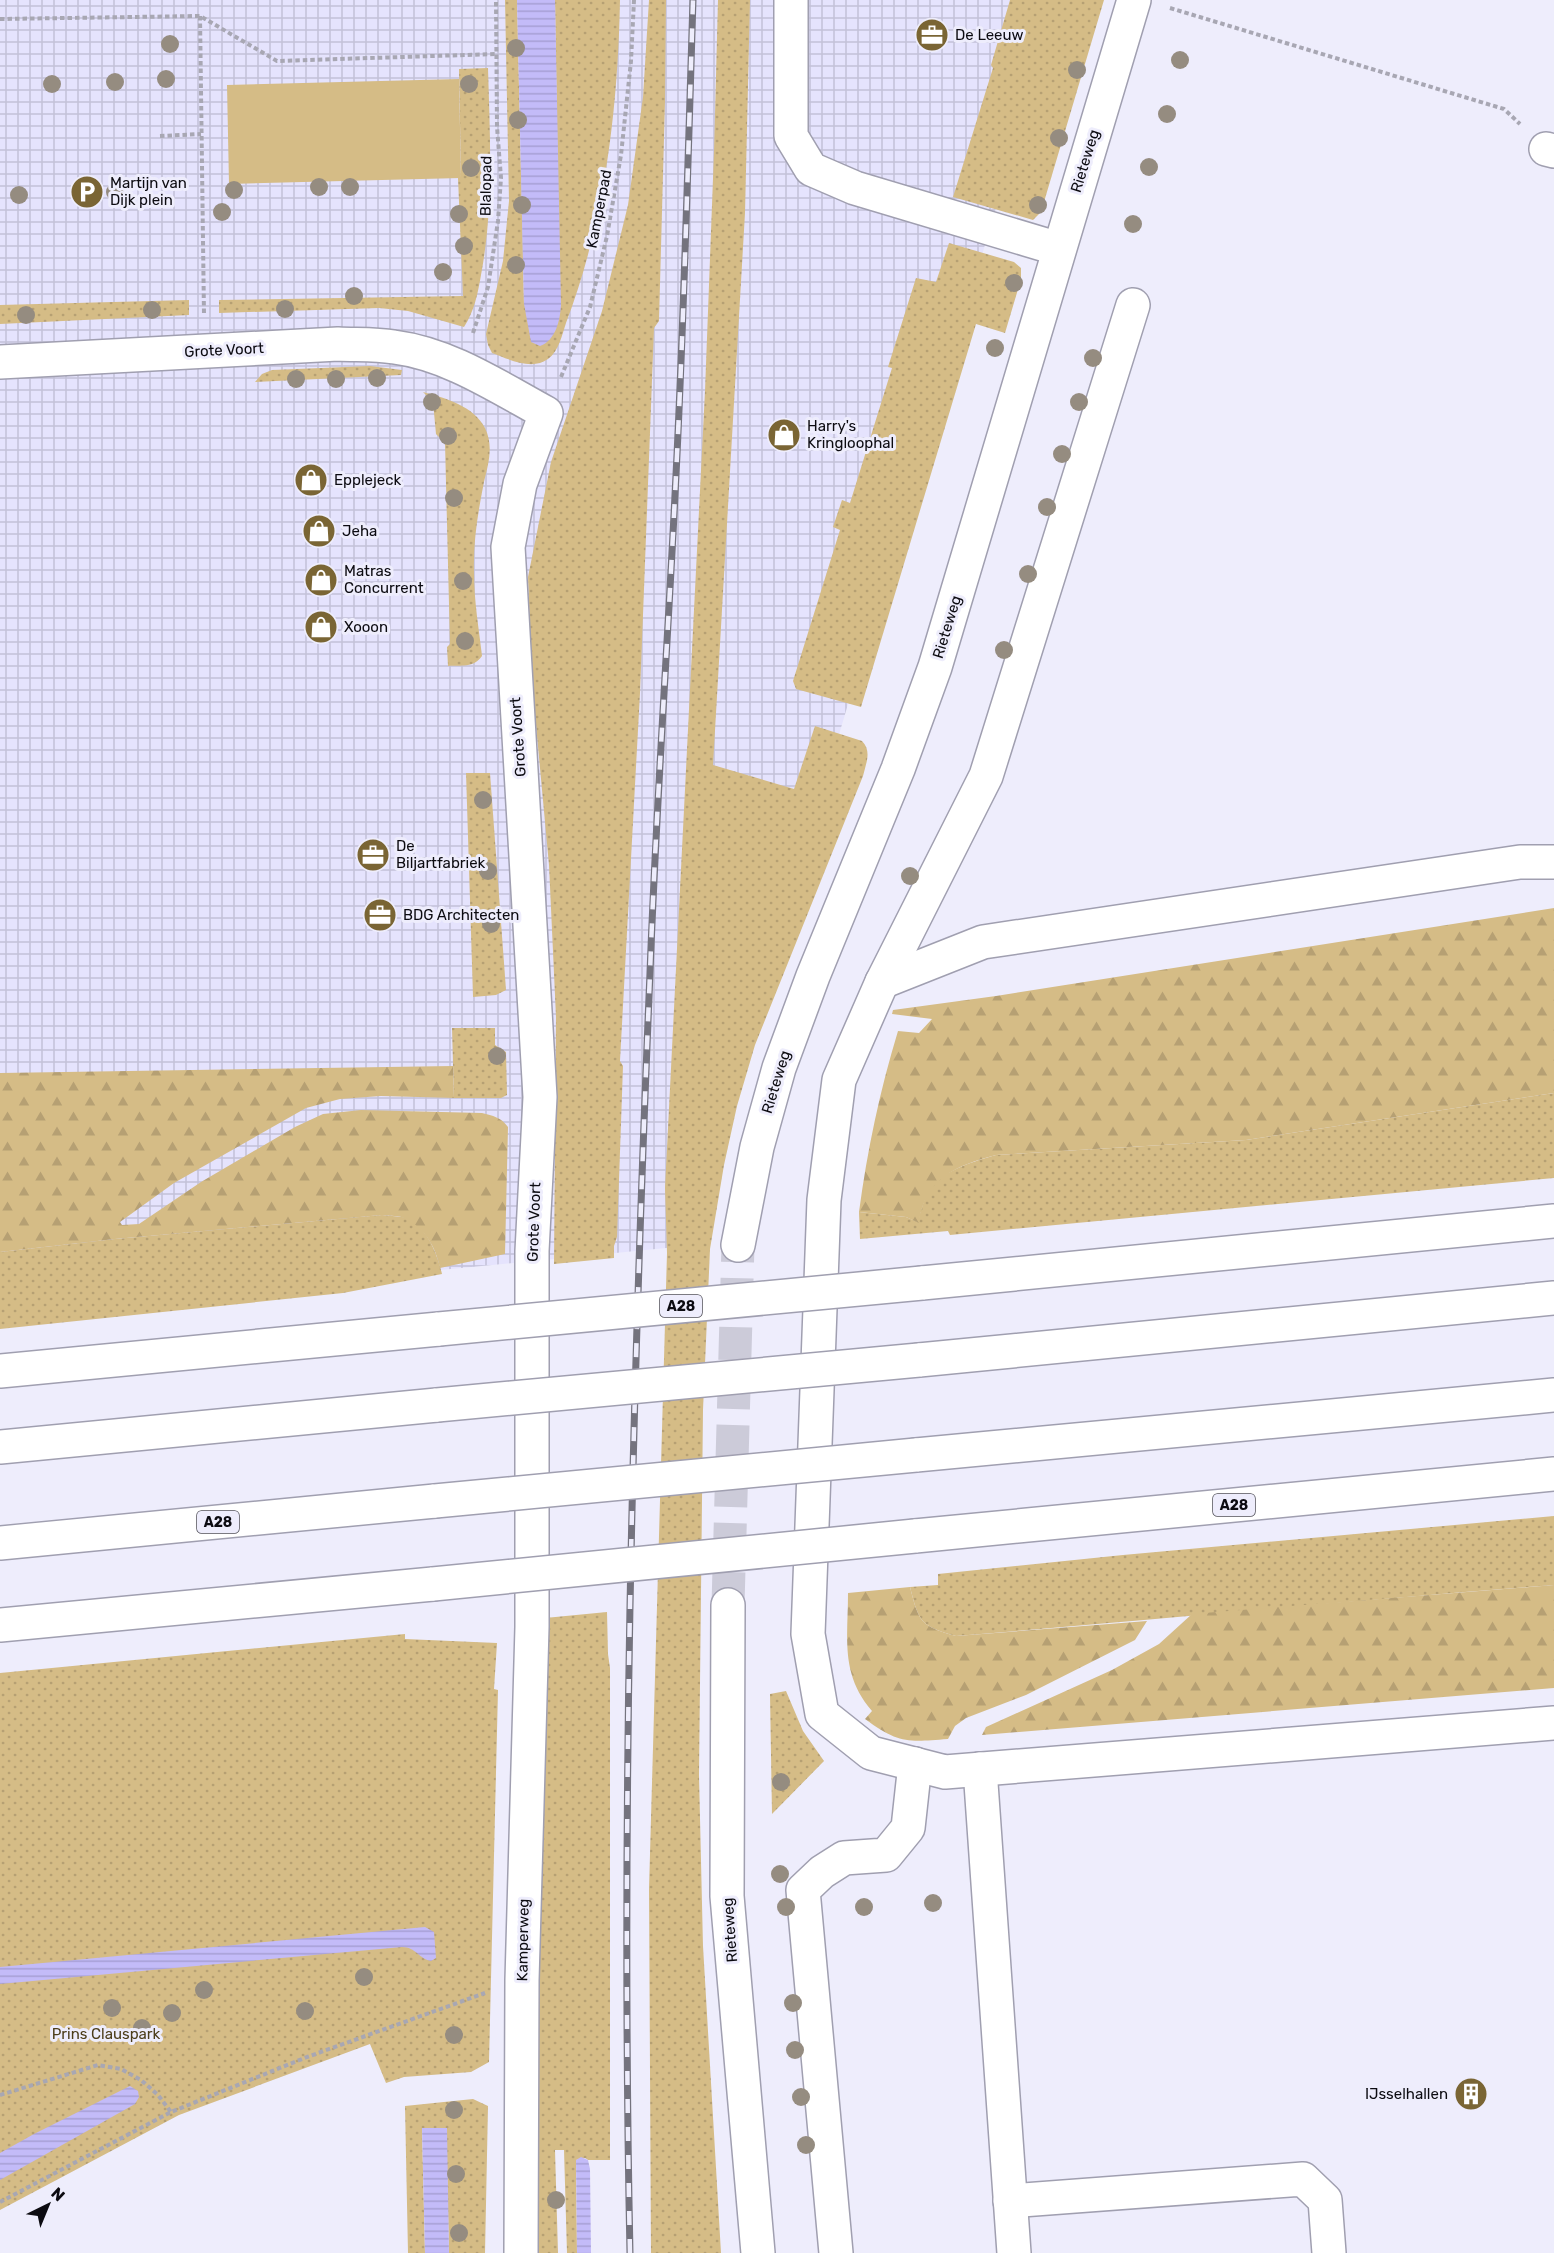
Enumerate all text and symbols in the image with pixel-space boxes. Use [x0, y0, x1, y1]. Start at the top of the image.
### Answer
office icon: De Leeuw [914, 17, 950, 53]
place label: De Leeuw [955, 26, 1024, 44]
street label: Rieteweg [1067, 127, 1103, 195]
street label: Blalopad [476, 156, 496, 216]
street label: Kamperpad [583, 168, 615, 250]
parking icon: Martijn van Dijk plein [69, 174, 105, 210]
place label: Martijn van Dijk plein [110, 174, 187, 209]
street label: Grote Voort [184, 339, 264, 361]
shop icon: Harry's Kringloophal [766, 417, 802, 453]
place label: Harry's Kringloophal [807, 417, 894, 452]
shop icon: Epplejeck [293, 462, 329, 498]
place label: Epplejeck [334, 471, 402, 489]
shop icon: Jeha [301, 513, 337, 549]
place label: Jeha [342, 522, 377, 540]
shop icon: Matras Concurrent [303, 562, 339, 598]
place label: Matras Concurrent [344, 562, 424, 597]
street label: Rieteweg [929, 593, 965, 661]
shop icon: Xooon [303, 609, 339, 645]
place label: Xooon [344, 618, 388, 636]
street label: Grote Voort [506, 697, 530, 777]
office icon: De Biljartfabriek [355, 837, 391, 873]
place label: De Biljartfabriek [396, 837, 486, 872]
office icon: BDG Architecten [362, 897, 398, 933]
place label: BDG Architecten [403, 906, 519, 924]
street label: Rieteweg [758, 1048, 794, 1116]
street label: Grote Voort [524, 1182, 544, 1262]
road number: A28 [660, 1295, 702, 1317]
road number: A28 [1213, 1494, 1255, 1516]
road number: A28 [197, 1511, 239, 1533]
street label: Rieteweg [719, 1897, 741, 1963]
street label: Kamperweg [513, 1898, 533, 1982]
park label: Prins Clauspark [52, 2025, 161, 2043]
building icon: IJsselhallen [1453, 2076, 1489, 2112]
place label: IJsselhallen [1365, 2085, 1448, 2103]
north arrow [18, 2175, 78, 2235]
text: N [47, 2184, 69, 2205]

